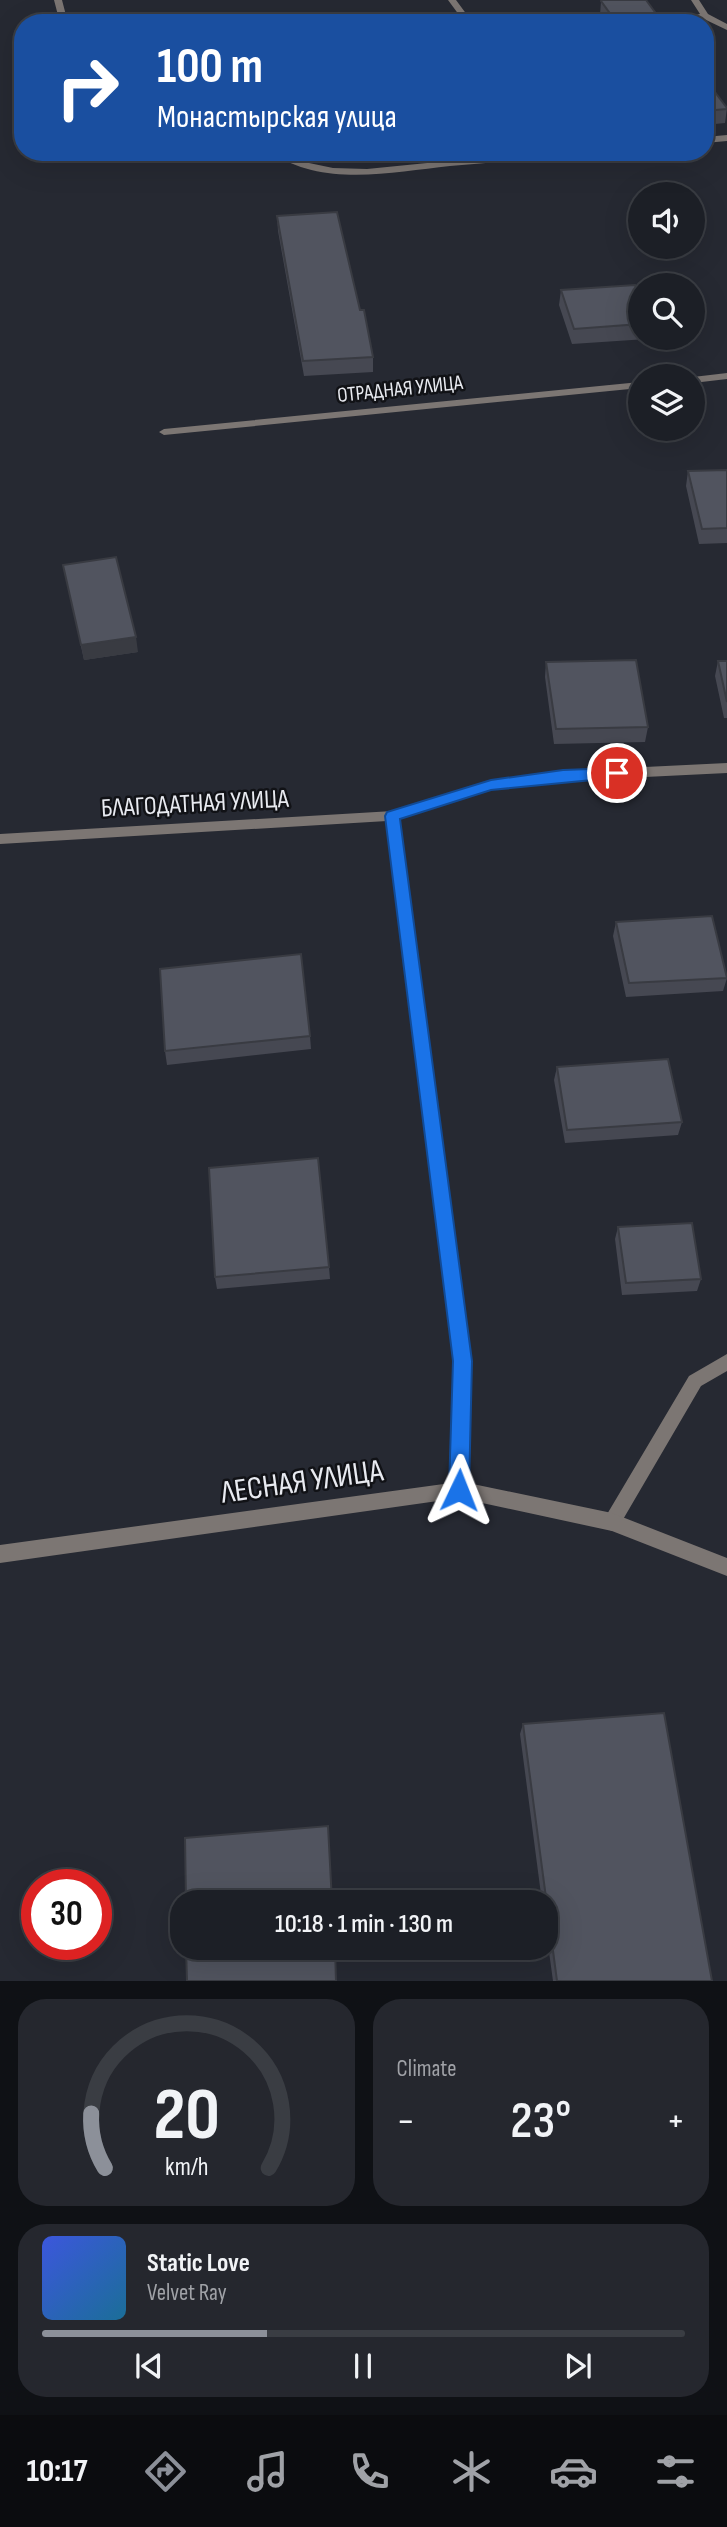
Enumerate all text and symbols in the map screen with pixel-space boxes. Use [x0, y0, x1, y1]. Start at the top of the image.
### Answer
text: 100 m [157, 38, 263, 97]
icon: right [42, 42, 133, 133]
text: Монастырская улица [157, 98, 397, 137]
map controls [628, 182, 705, 441]
button: sound [628, 182, 705, 259]
button: search [628, 273, 705, 350]
button: layers [628, 364, 705, 441]
street label: ОТРАДНАЯ УЛИЦА [336, 370, 465, 408]
pin [587, 743, 647, 803]
icon: arrive [598, 754, 636, 792]
street label: БЛАГОДАТНАЯ УЛИЦА [100, 784, 291, 824]
street label: ЛЕСНАЯ УЛИЦА [217, 1451, 386, 1513]
position arrow [422, 1453, 496, 1527]
speed limit sign: 30 [21, 1869, 112, 1960]
text: 10:18 · 1 min · 130 m [275, 1909, 453, 1940]
text: Climate [397, 2055, 456, 2083]
text: 20 [153, 2073, 220, 2161]
text: 23° [510, 2090, 571, 2153]
text: − [397, 2099, 415, 2144]
text: + [666, 2099, 685, 2144]
text: km/h [165, 2152, 208, 2183]
text: Static Love [147, 2248, 250, 2279]
text: Velvet Ray [147, 2279, 227, 2307]
icon: previous [130, 2347, 168, 2385]
icon: pause [344, 2347, 382, 2385]
icon: next [559, 2347, 597, 2385]
icon: directions [141, 2447, 190, 2496]
icon: music [243, 2447, 292, 2496]
icon: phone [345, 2447, 394, 2496]
icon: climate [447, 2447, 496, 2496]
icon: car [549, 2447, 598, 2496]
icon: filters [651, 2447, 700, 2496]
text: 10:17 [27, 2452, 87, 2491]

